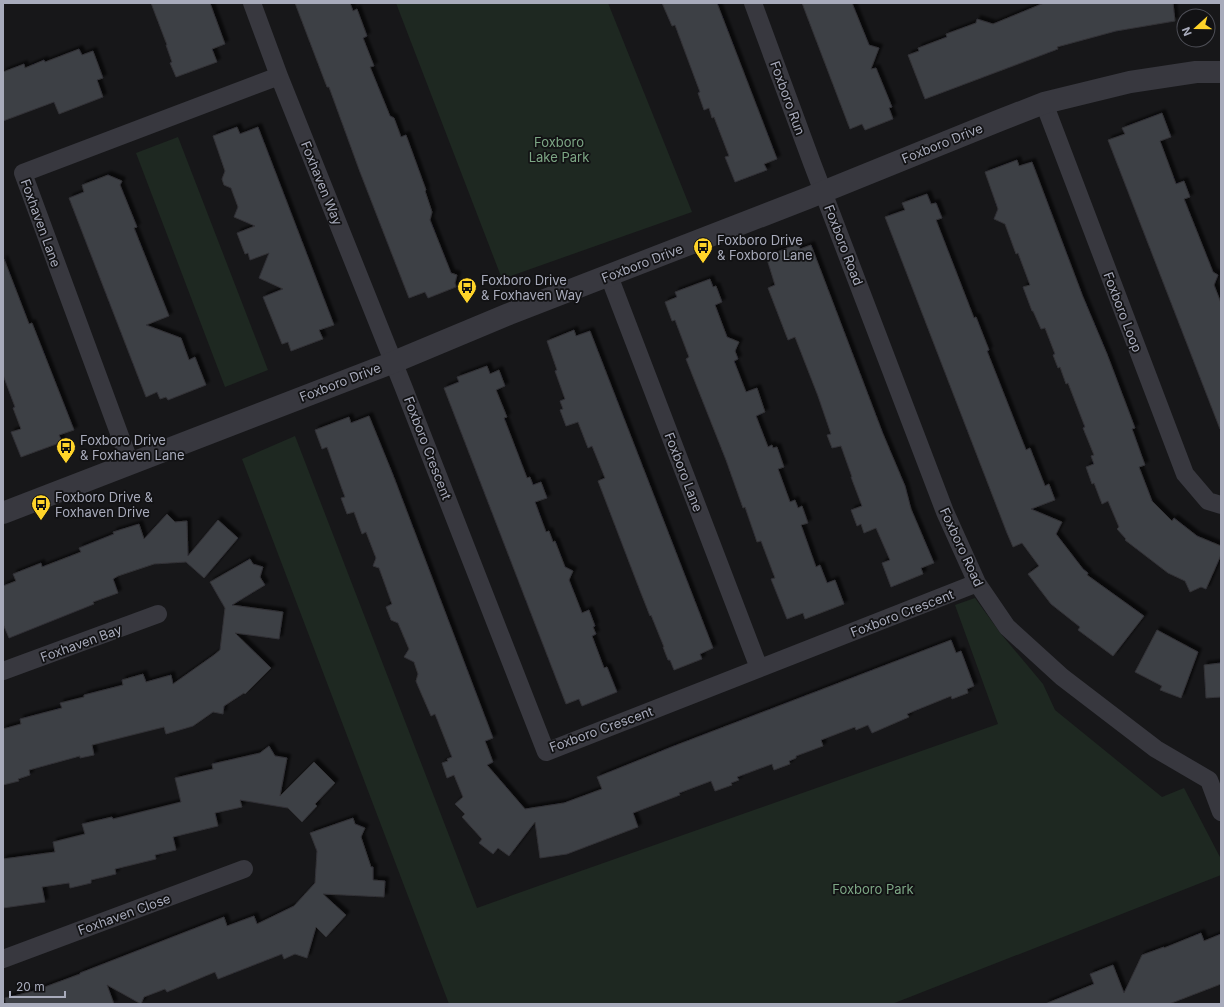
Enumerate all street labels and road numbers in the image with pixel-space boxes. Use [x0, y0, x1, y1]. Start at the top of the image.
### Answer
street label: Foxboro Run [767, 59, 809, 137]
street label: Foxboro Drive [899, 119, 985, 167]
street label: Foxhaven Way [298, 139, 346, 227]
street label: Foxhaven Lane [18, 177, 64, 269]
street label: Foxboro Road [821, 202, 867, 288]
street label: Foxboro Drive [599, 240, 685, 286]
street label: Foxboro Loop [1100, 270, 1146, 354]
street label: Foxboro Drive [297, 359, 383, 405]
street label: Foxboro Crescent [401, 394, 455, 502]
street label: Foxboro Lane [662, 430, 706, 514]
street label: Foxboro Road [937, 505, 987, 589]
street label: Foxboro Crescent [848, 586, 956, 640]
street label: Foxhaven Bay [38, 621, 124, 665]
street label: Foxboro Crescent [547, 703, 655, 755]
street label: Foxhaven Close [75, 890, 173, 938]

